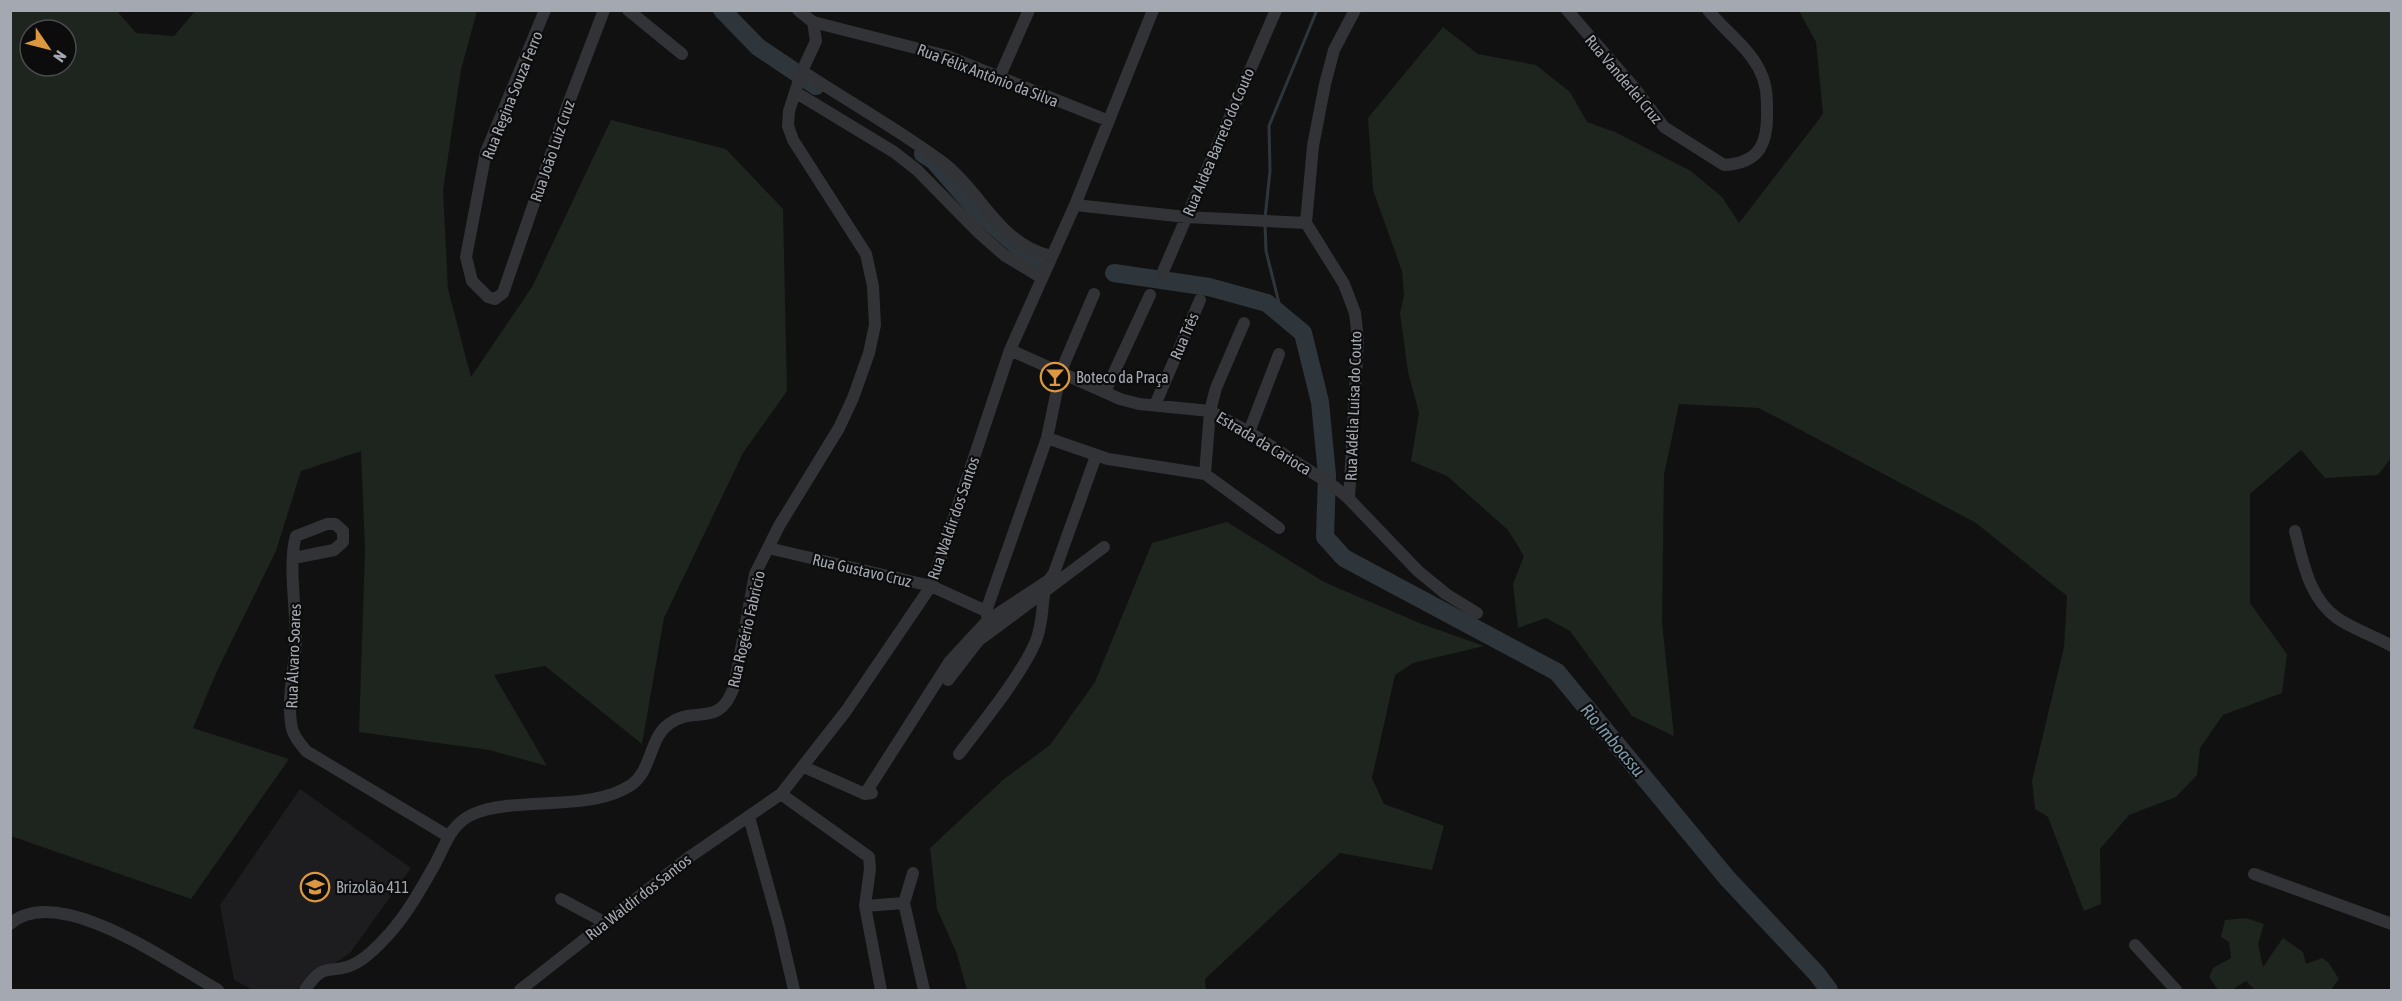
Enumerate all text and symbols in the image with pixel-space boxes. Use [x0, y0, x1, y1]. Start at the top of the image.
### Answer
north arrow [18, 18, 78, 78]
street label: Rua Regina Souza Ferro [478, 28, 547, 162]
street label: Rua Vanderlei Cruz [1582, 31, 1666, 127]
street label: Rua Félix Antônio da Silva [915, 40, 1061, 110]
text: N [50, 48, 70, 66]
street label: Rua Aidea Barreto do Couto [1179, 65, 1257, 219]
street label: Rua João Luiz Cruz [526, 98, 578, 204]
street label: Rua Três [1166, 310, 1202, 362]
street label: Rua Adélia Luísa do Couto [1341, 331, 1365, 481]
bar icon: Boteco da Praça [1039, 361, 1071, 393]
place label: Boteco da Praça [1076, 368, 1169, 387]
street label: Estrada da Carioca [1213, 408, 1315, 478]
street label: Rua Waldir dos Santos [924, 454, 983, 582]
street label: Rua Gustavo Cruz [811, 550, 913, 590]
street label: Rua Rogério Fabricio [724, 569, 769, 689]
street label: Rua Álvaro Soares [282, 603, 304, 709]
water label: Rio Imboassu [1577, 699, 1650, 781]
street label: Rua Waldir dos Santos [582, 850, 695, 944]
school or university icon: Brizolão 411 [299, 871, 331, 903]
place label: Brizolão 411 [336, 878, 409, 896]

